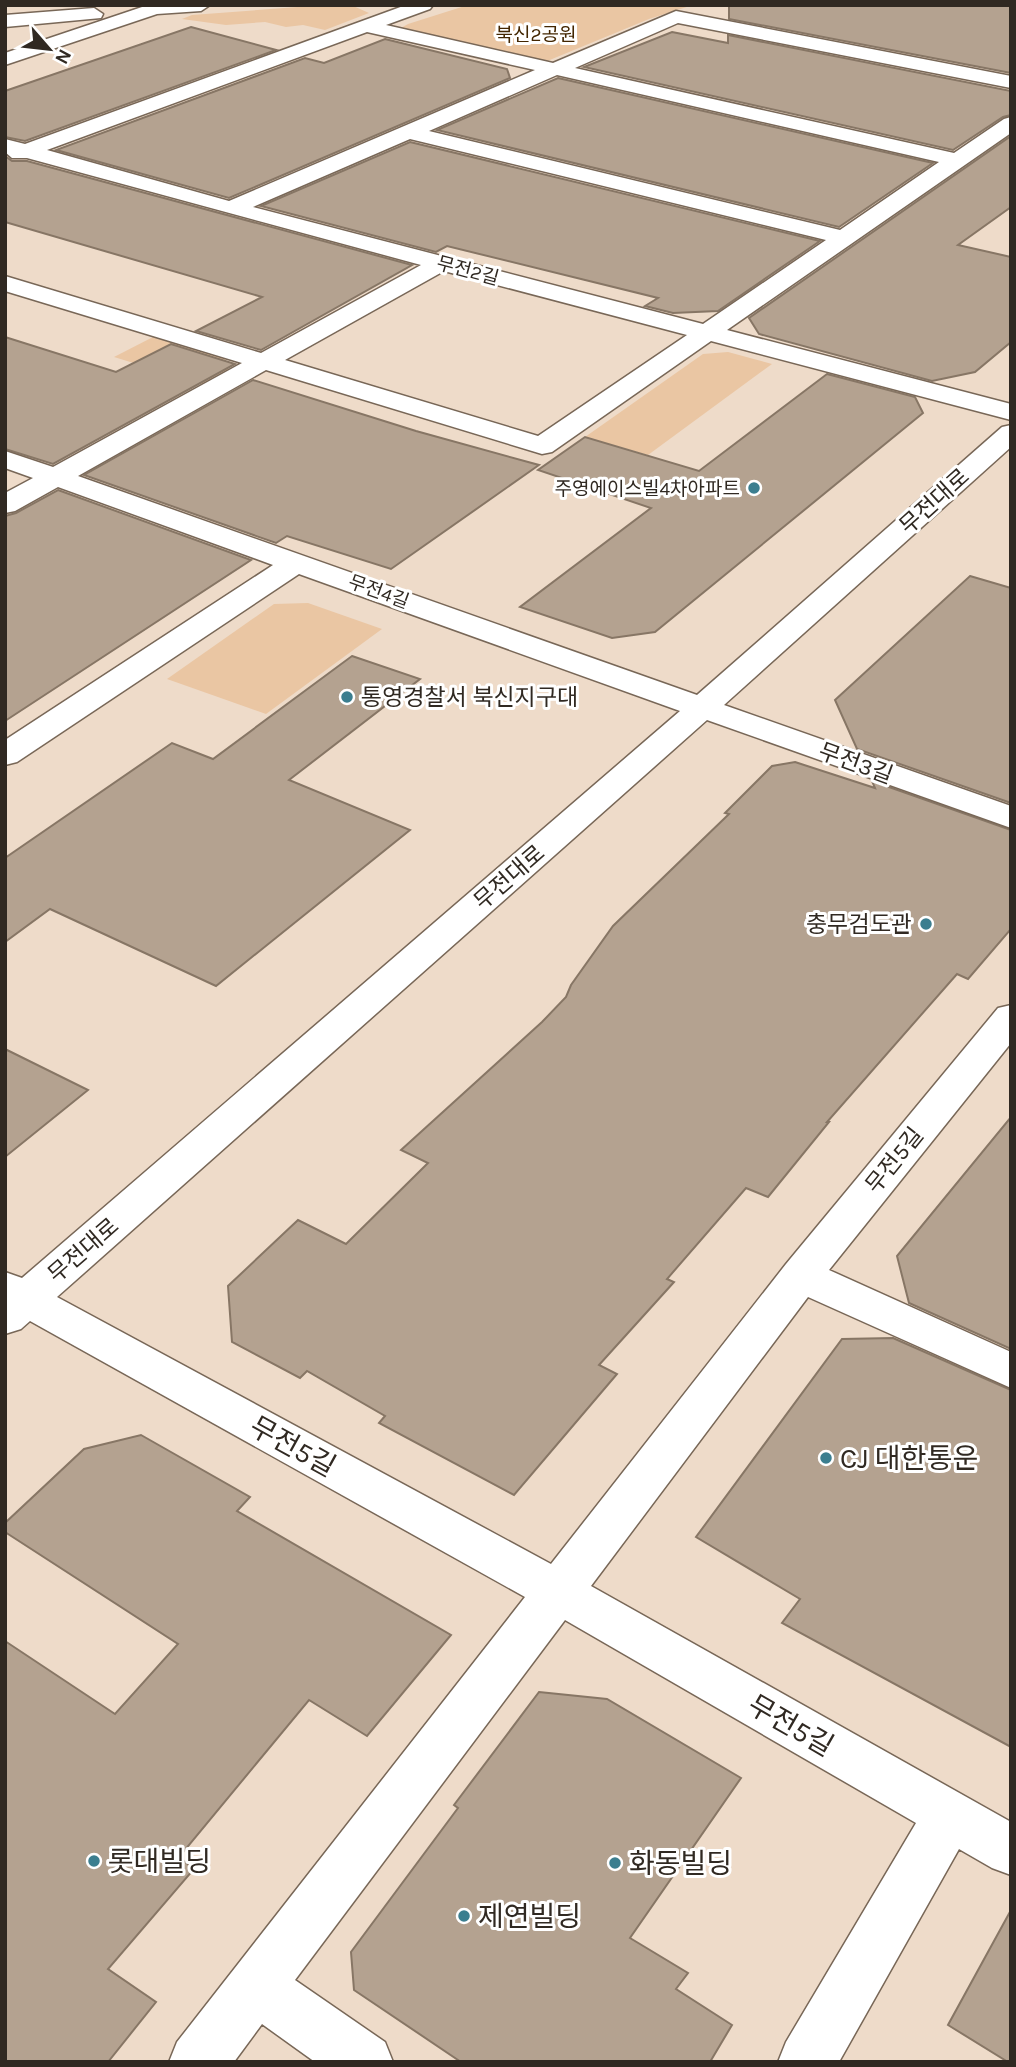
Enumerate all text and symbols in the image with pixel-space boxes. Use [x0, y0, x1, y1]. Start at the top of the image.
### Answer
north arrow [14, 14, 84, 84]
park label: 북신2공원 [496, 24, 576, 46]
text: N [50, 45, 76, 68]
street label: 무전2길 [434, 252, 501, 290]
street label: 무전대로 [894, 463, 975, 540]
place label: 주영에이스빌4차아파트 [555, 478, 740, 500]
marker: 주영에이스빌4차아파트 [746, 480, 762, 496]
street label: 무전4길 [345, 571, 412, 613]
place label: 통영경찰서 북신지구대 [361, 684, 578, 711]
marker: 통영경찰서 북신지구대 [339, 689, 355, 705]
street label: 무전3길 [815, 738, 897, 789]
street label: 무전대로 [469, 839, 550, 915]
place label: 충무검도관 [806, 911, 912, 938]
marker: 충무검도관 [918, 916, 934, 932]
street label: 무전5길 [860, 1122, 929, 1199]
street label: 무전대로 [43, 1212, 124, 1288]
street label: 무전5길 [244, 1409, 341, 1483]
place label: CJ 대한통운 [840, 1442, 978, 1475]
marker: CJ 대한통운 [818, 1450, 834, 1466]
street label: 무전5길 [742, 1688, 839, 1763]
place label: 롯대빌딩 [108, 1845, 211, 1878]
place label: 화동빌딩 [629, 1847, 732, 1880]
marker: 롯대빌딩 [86, 1853, 102, 1869]
marker: 화동빌딩 [607, 1855, 623, 1871]
place label: 제연빌딩 [478, 1900, 581, 1933]
marker: 제연빌딩 [456, 1908, 472, 1924]

